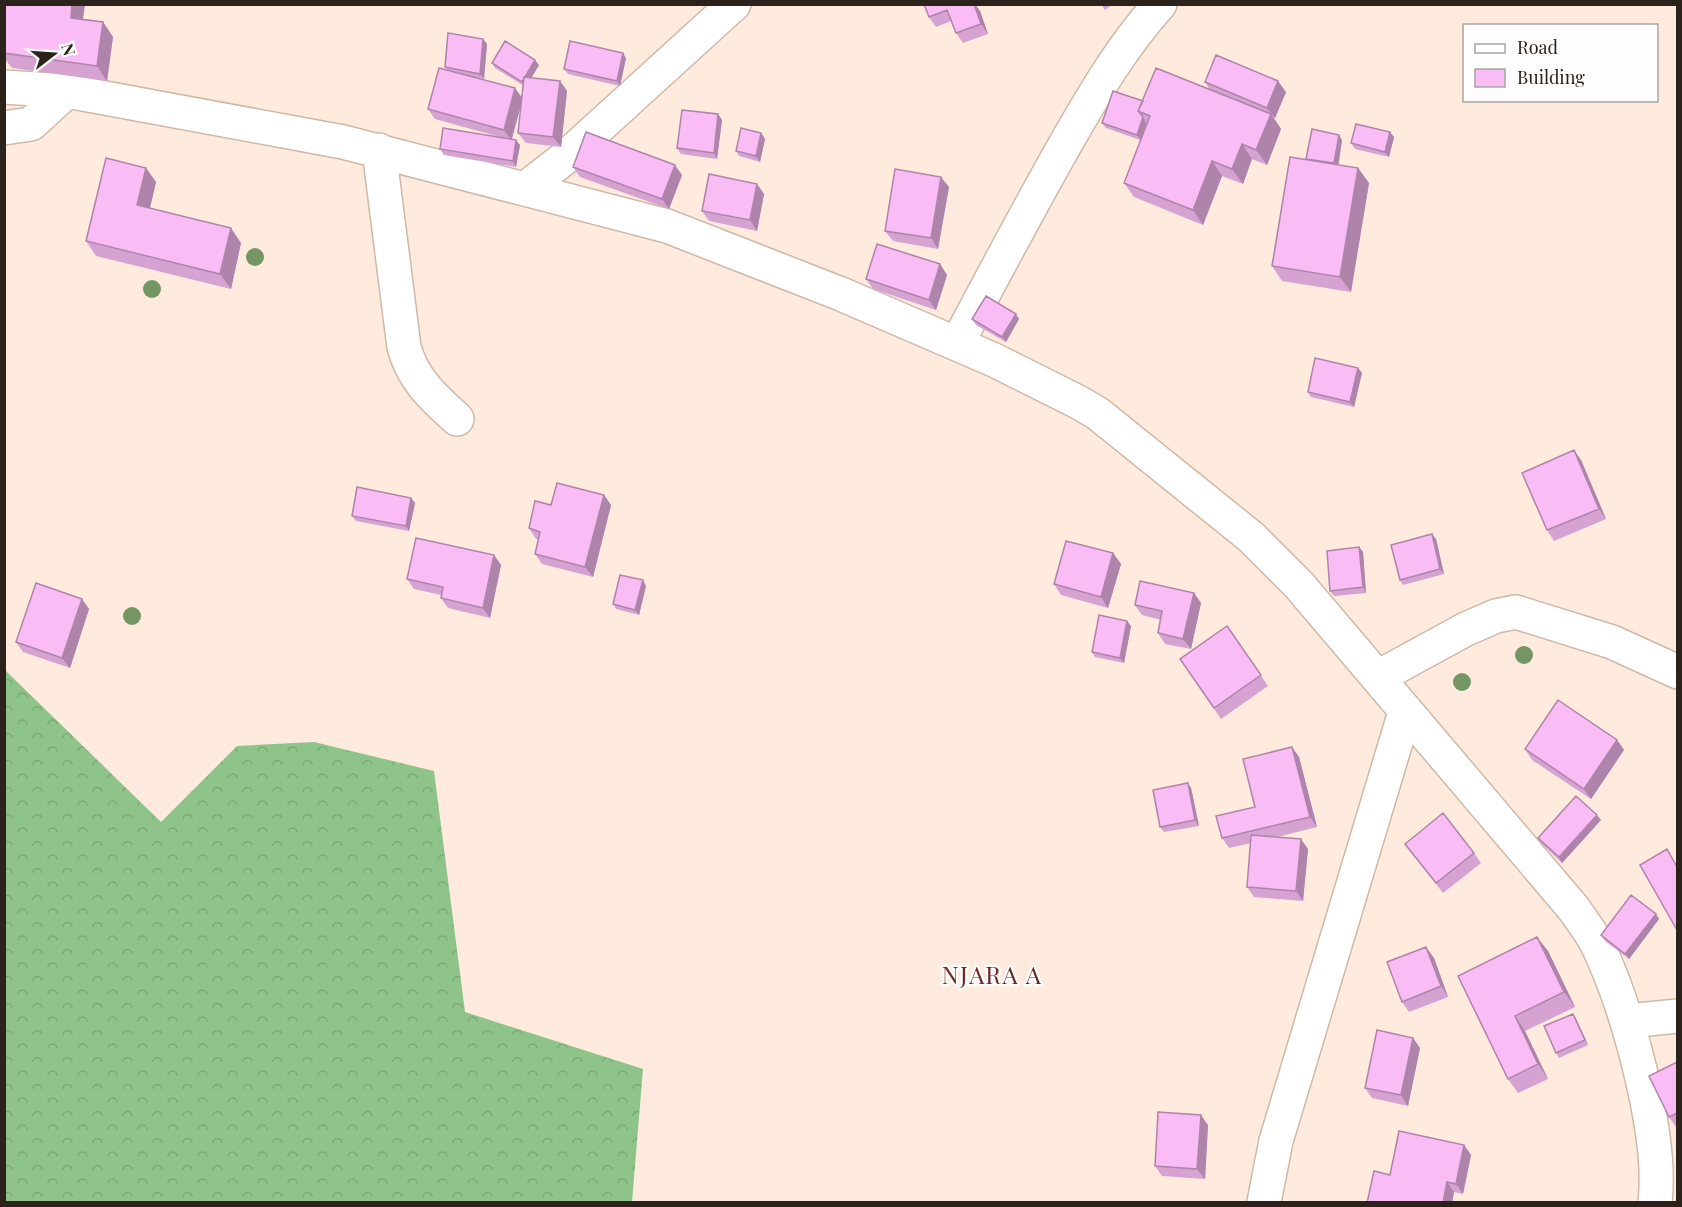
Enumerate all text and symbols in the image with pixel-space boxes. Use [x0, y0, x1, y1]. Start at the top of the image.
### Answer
north arrow [24, 24, 84, 84]
legend [1463, 24, 1658, 102]
text: Road [1517, 35, 1558, 59]
text: N [57, 41, 81, 58]
text: Building [1517, 65, 1585, 89]
district label: NJARA A [942, 958, 1042, 990]

